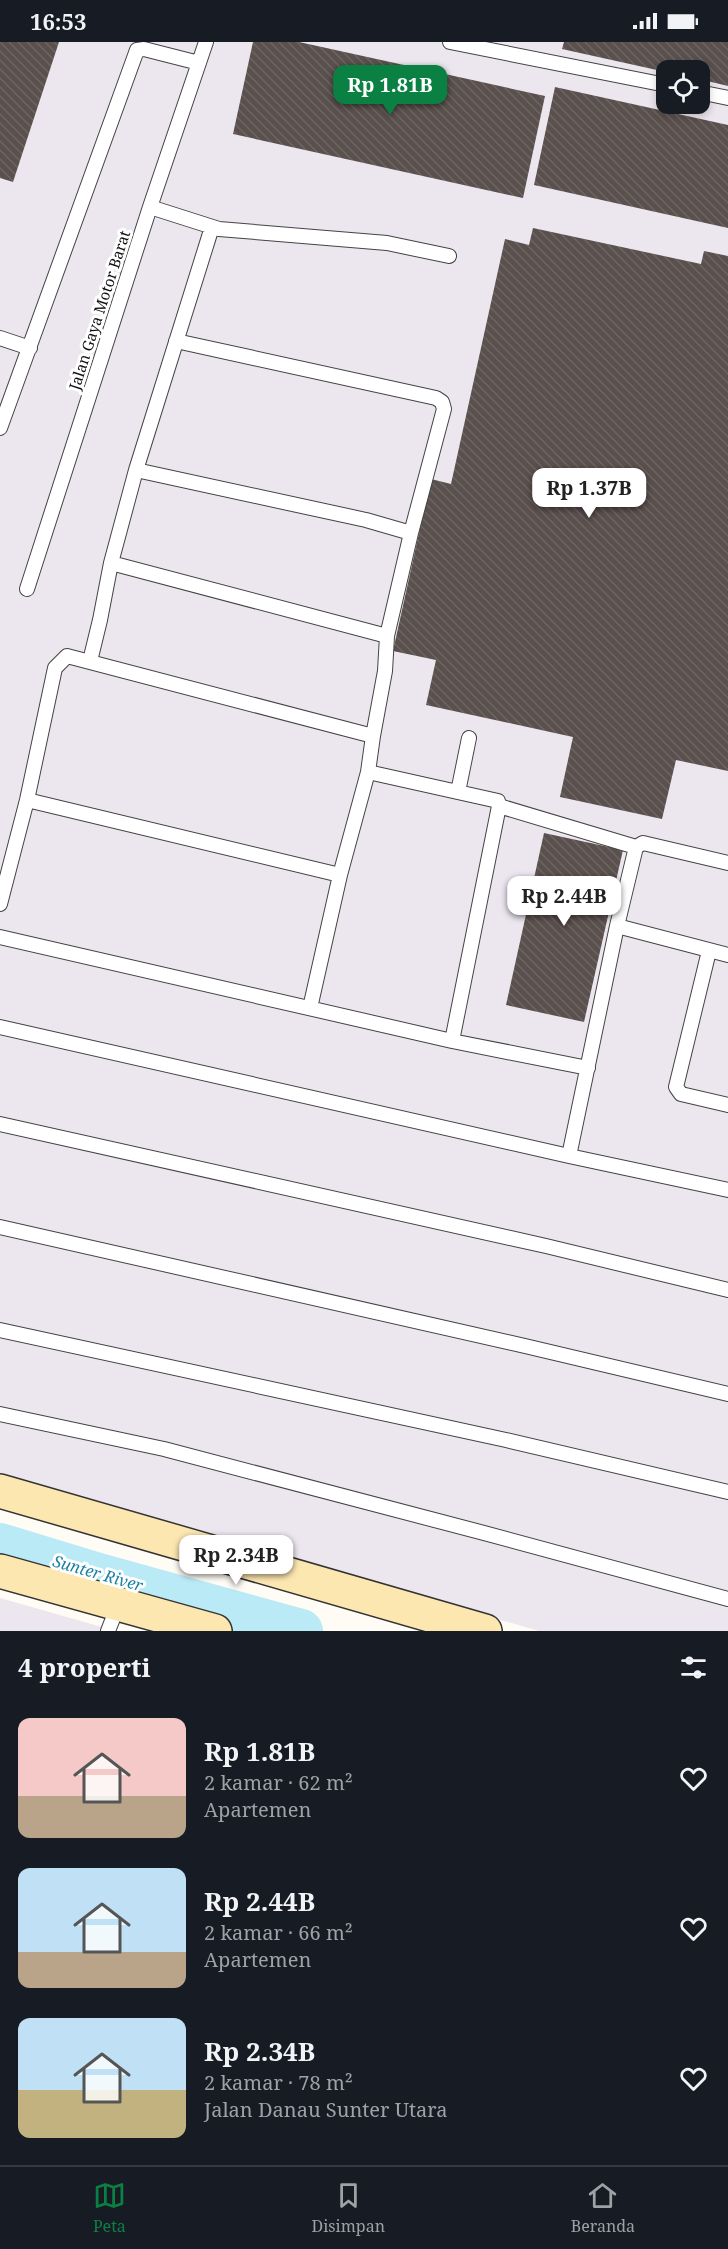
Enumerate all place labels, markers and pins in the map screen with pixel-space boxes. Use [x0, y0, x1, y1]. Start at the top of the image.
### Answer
pin: Rp 1.81B [328, 65, 452, 116]
pin: Rp 1.37B [527, 468, 651, 519]
pin: Rp 2.44B [502, 876, 626, 927]
pin: Rp 2.34B [174, 1535, 298, 1586]

